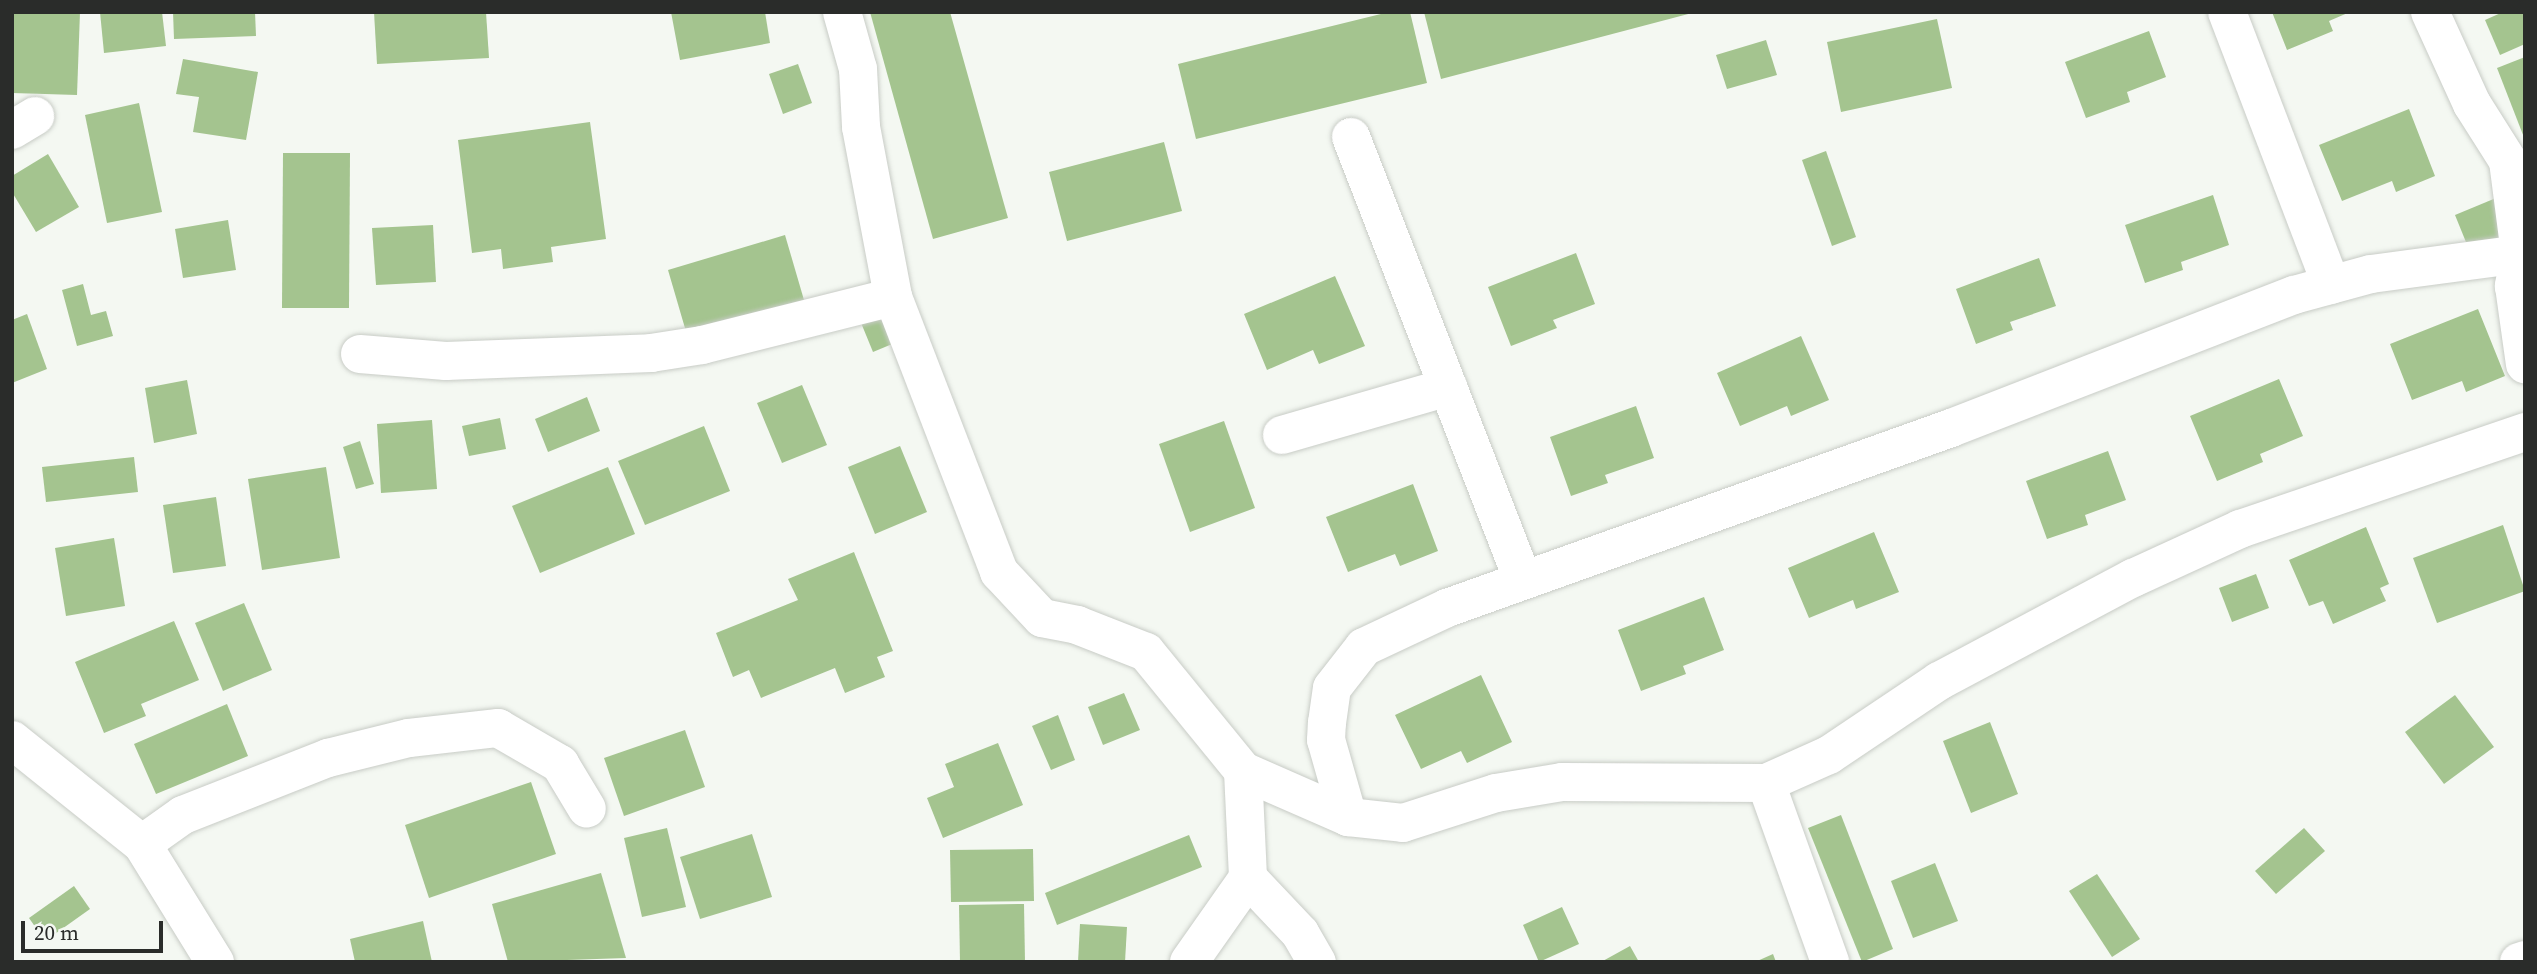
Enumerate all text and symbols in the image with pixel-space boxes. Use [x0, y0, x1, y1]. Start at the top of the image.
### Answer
scale bar [24, 908, 166, 952]
text: 20 m [34, 918, 79, 947]

